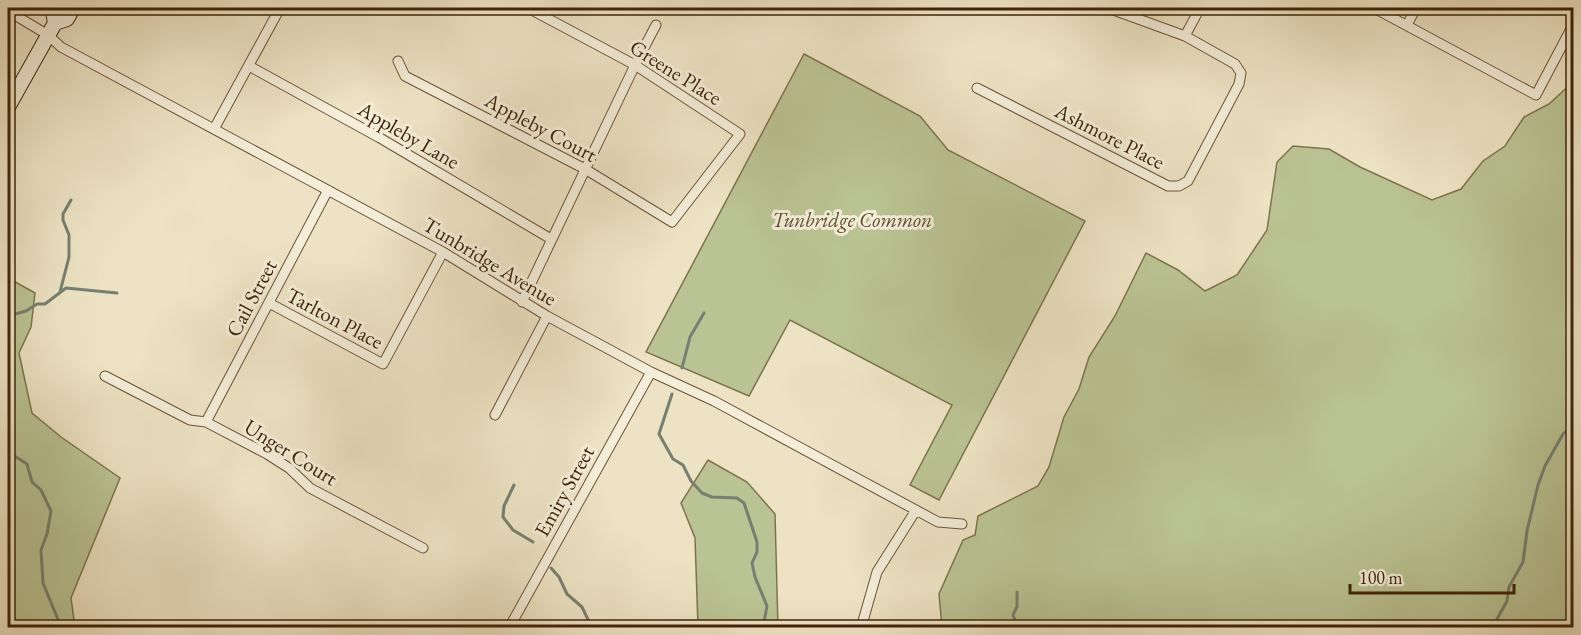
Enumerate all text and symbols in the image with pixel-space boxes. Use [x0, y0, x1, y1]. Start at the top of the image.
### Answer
street label: Greene Place [625, 33, 727, 111]
street label: Appleby Court [480, 86, 602, 168]
street label: Appleby Lane [353, 95, 465, 175]
street label: Ashmore Place [1050, 96, 1169, 175]
park label: Tunbridge Common [772, 206, 932, 233]
street label: Tunbridge Avenue [418, 210, 562, 312]
street label: Cail Street [219, 254, 283, 341]
street label: Tarlton Place [282, 281, 388, 355]
street label: Unger Court [239, 413, 343, 492]
street label: Emiry Street [528, 440, 600, 541]
scale bar [1350, 557, 1514, 595]
text: 100 m [1359, 566, 1403, 589]

